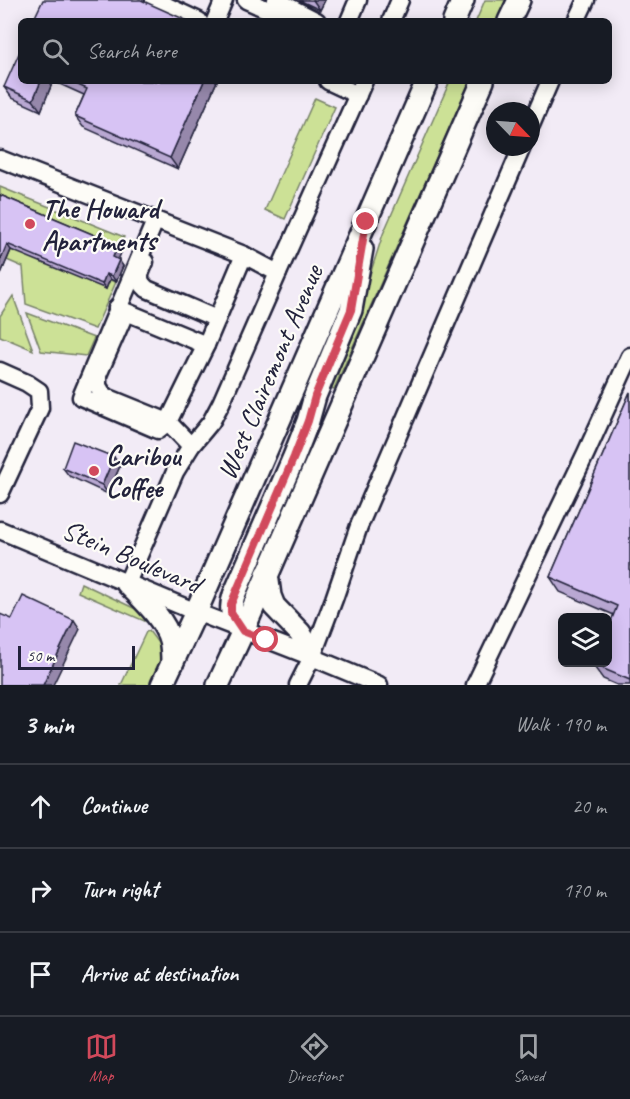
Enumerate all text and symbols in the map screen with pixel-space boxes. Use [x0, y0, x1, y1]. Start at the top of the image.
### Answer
search box [18, 18, 612, 84]
icon: search [39, 35, 72, 68]
text: Search here [87, 37, 177, 65]
north arrow [486, 102, 540, 156]
place label: The Howard Apartments [42, 191, 163, 258]
route end [352, 208, 378, 234]
marker: The Howard Apartments [23, 217, 37, 231]
street label: West Clairemont Avenue [209, 258, 331, 485]
place label: Caribou Coffee [106, 438, 183, 505]
marker: Caribou Coffee [87, 464, 101, 478]
street label: Stein Boulevard [57, 512, 210, 603]
map controls [558, 613, 612, 667]
button: layers [558, 613, 612, 667]
route start [252, 626, 278, 652]
scale bar [18, 643, 135, 670]
text: 50 m [27, 646, 54, 666]
text: 3 min [24, 708, 74, 741]
text: Walk · 190 m [516, 712, 606, 737]
icon: ahead [24, 790, 57, 823]
text: Continue [81, 792, 147, 820]
text: 20 m [572, 794, 606, 819]
icon: right [24, 874, 57, 907]
text: Turn right [81, 876, 158, 904]
text: 170 m [563, 878, 606, 903]
icon: arrive [24, 958, 57, 991]
text: Arrive at destination [81, 960, 238, 988]
tab: Map [85, 1030, 118, 1086]
tab: Directions [287, 1030, 343, 1086]
tab: Saved [512, 1030, 545, 1086]

